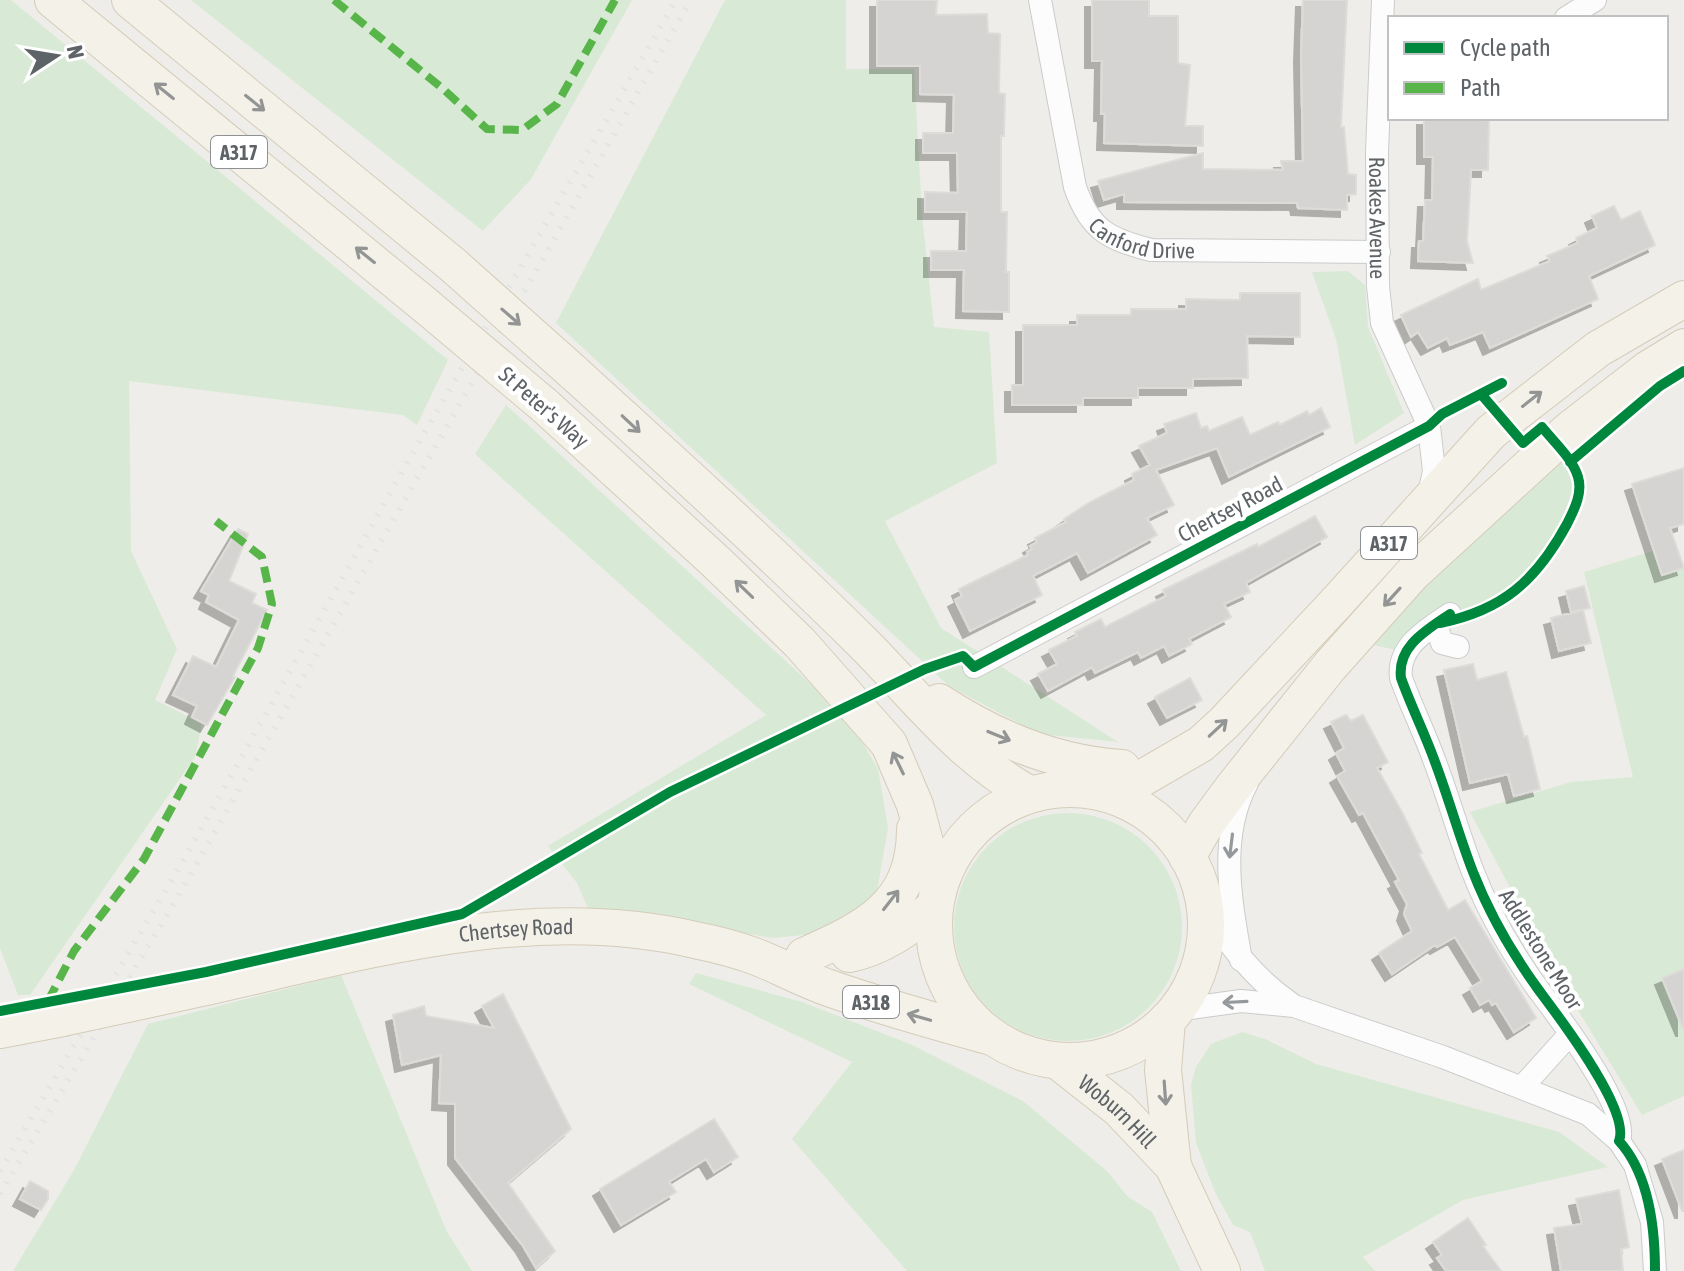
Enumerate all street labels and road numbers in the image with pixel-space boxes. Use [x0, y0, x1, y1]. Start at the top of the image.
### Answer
road number: A317 [211, 136, 267, 168]
street label: Roakes Avenue [1364, 156, 1391, 279]
street label: Canford Drive [1083, 212, 1195, 263]
street label: St Peter's Way [494, 361, 594, 453]
street label: Chertsey Road [1173, 471, 1287, 547]
road number: A317 [1361, 527, 1417, 559]
street label: Addlestone Moor [1494, 884, 1589, 1014]
street label: Chertsey Road [457, 913, 574, 947]
road number: A318 [843, 986, 899, 1018]
street label: Woburn Hill [1073, 1069, 1162, 1153]

